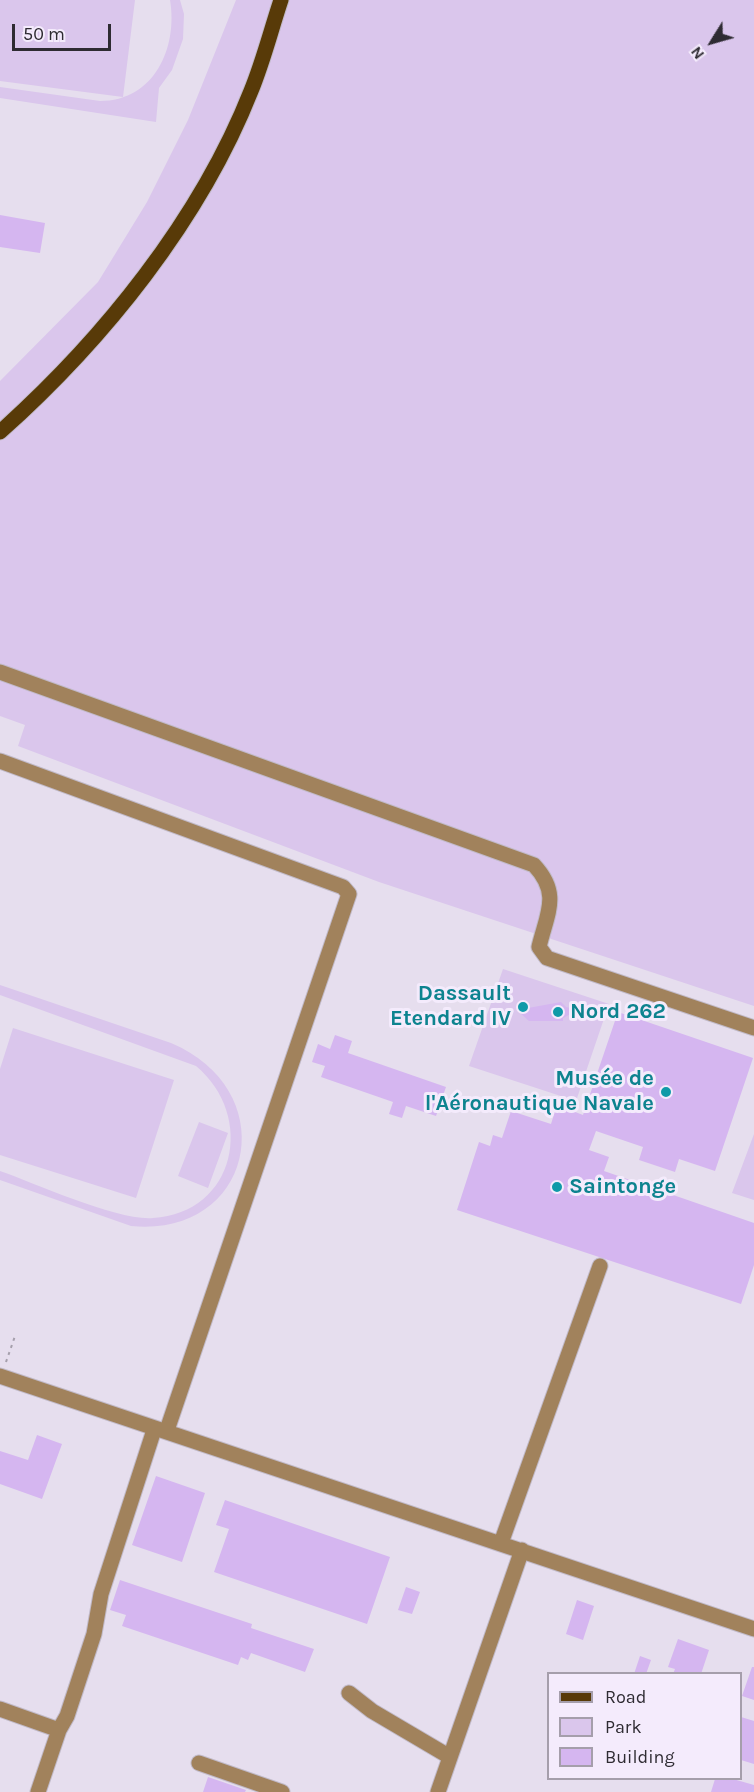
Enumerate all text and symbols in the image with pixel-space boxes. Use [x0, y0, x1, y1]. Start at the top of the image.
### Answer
scale bar [15, 12, 114, 50]
north arrow [682, 12, 742, 72]
text: 50 m [23, 23, 65, 45]
text: N [686, 43, 708, 63]
place label: Dassault Etendard IV [390, 981, 511, 1032]
place label: Nord 262 [570, 999, 666, 1025]
marker: Dassault Etendard IV [516, 1000, 530, 1014]
marker: Nord 262 [551, 1005, 565, 1019]
place label: Musée de l'Aéronautique Navale [425, 1066, 654, 1118]
marker: Musée de l'Aéronautique Navale [659, 1085, 673, 1099]
place label: Saintonge [569, 1174, 676, 1200]
marker: Saintonge [550, 1180, 564, 1194]
legend [547, 1672, 742, 1780]
text: Road [605, 1686, 646, 1708]
text: Park [605, 1716, 642, 1738]
text: Building [605, 1746, 675, 1768]

